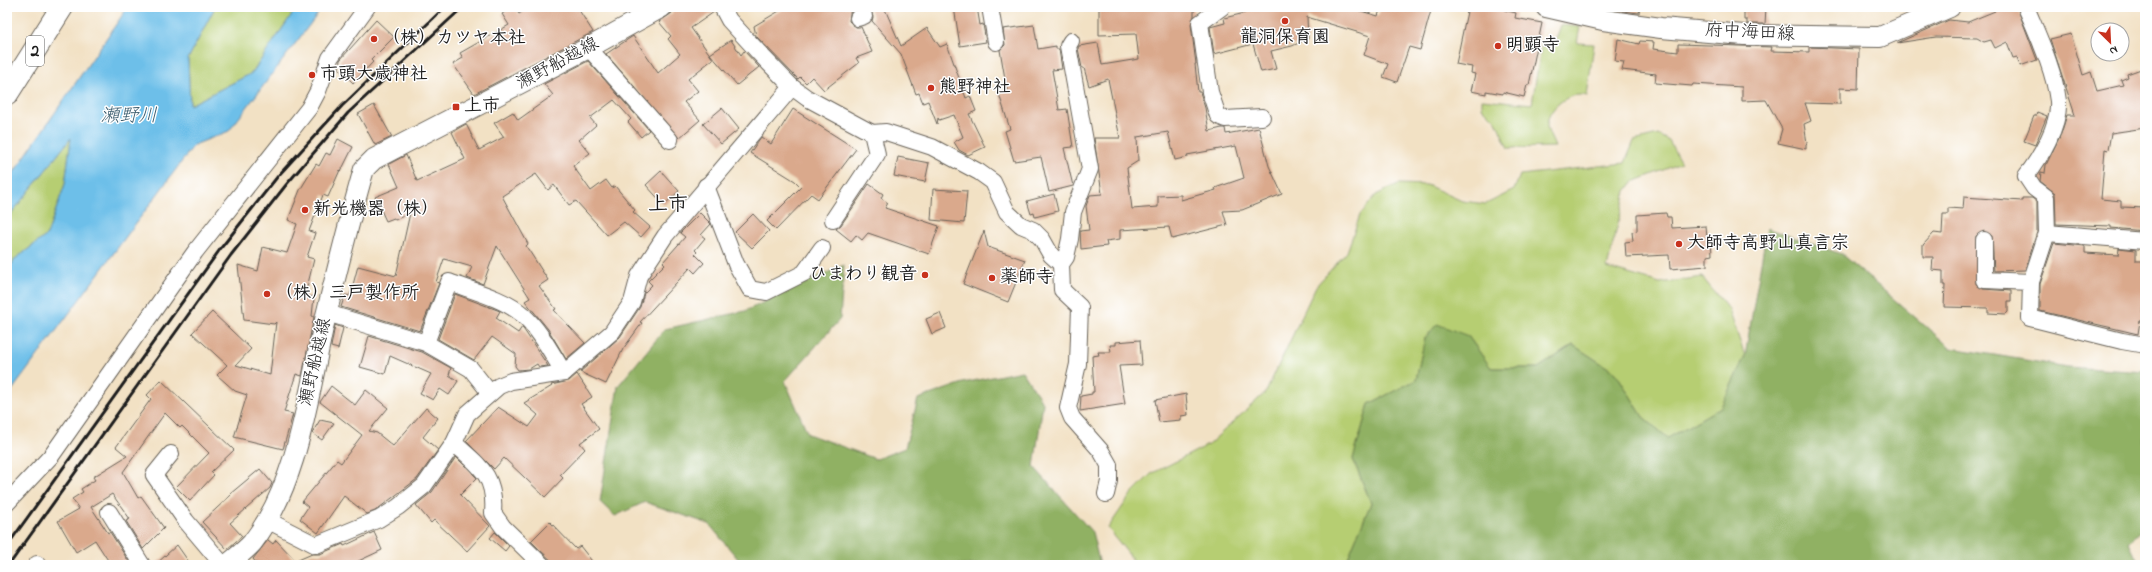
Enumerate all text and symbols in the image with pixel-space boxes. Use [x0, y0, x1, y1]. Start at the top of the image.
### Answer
marker: 龍洞保育園 [1280, 16, 1290, 26]
street label: 府中海田線 [1704, 18, 1796, 48]
north arrow [2090, 22, 2130, 62]
place label: 龍洞保育園 [1240, 25, 1330, 51]
place label: （株）カツヤ本社 [382, 26, 526, 52]
street label: 瀬野船越線 [512, 31, 604, 97]
place label: 明顕寺 [1506, 33, 1560, 59]
marker: （株）カツヤ本社 [369, 34, 379, 44]
road number: 2 [26, 36, 44, 66]
marker: 明顕寺 [1493, 41, 1503, 51]
text: N [2107, 41, 2120, 59]
place label: 市頭大歳神社 [320, 62, 428, 88]
marker: 市頭大歳神社 [307, 70, 317, 80]
place label: 熊野神社 [939, 75, 1011, 101]
marker: 熊野神社 [926, 83, 936, 93]
place label: 上市 [464, 94, 500, 120]
marker: 上市 [451, 102, 461, 112]
water label: 瀬野川 [100, 103, 158, 130]
district label: 上市 [648, 191, 688, 220]
place label: 新光機器（株） [313, 197, 439, 223]
marker: 新光機器（株） [300, 205, 310, 215]
place label: 大師寺高野山真言宗 [1687, 231, 1849, 257]
marker: 大師寺高野山真言宗 [1674, 239, 1684, 249]
place label: ひまわり観音 [809, 262, 917, 288]
place label: 薬師寺 [1000, 265, 1054, 291]
marker: ひまわり観音 [920, 270, 930, 280]
marker: 薬師寺 [987, 273, 997, 283]
place label: （株）三戸製作所 [275, 281, 419, 307]
marker: （株）三戸製作所 [262, 289, 272, 299]
street label: 瀬野船越線 [293, 315, 339, 409]

